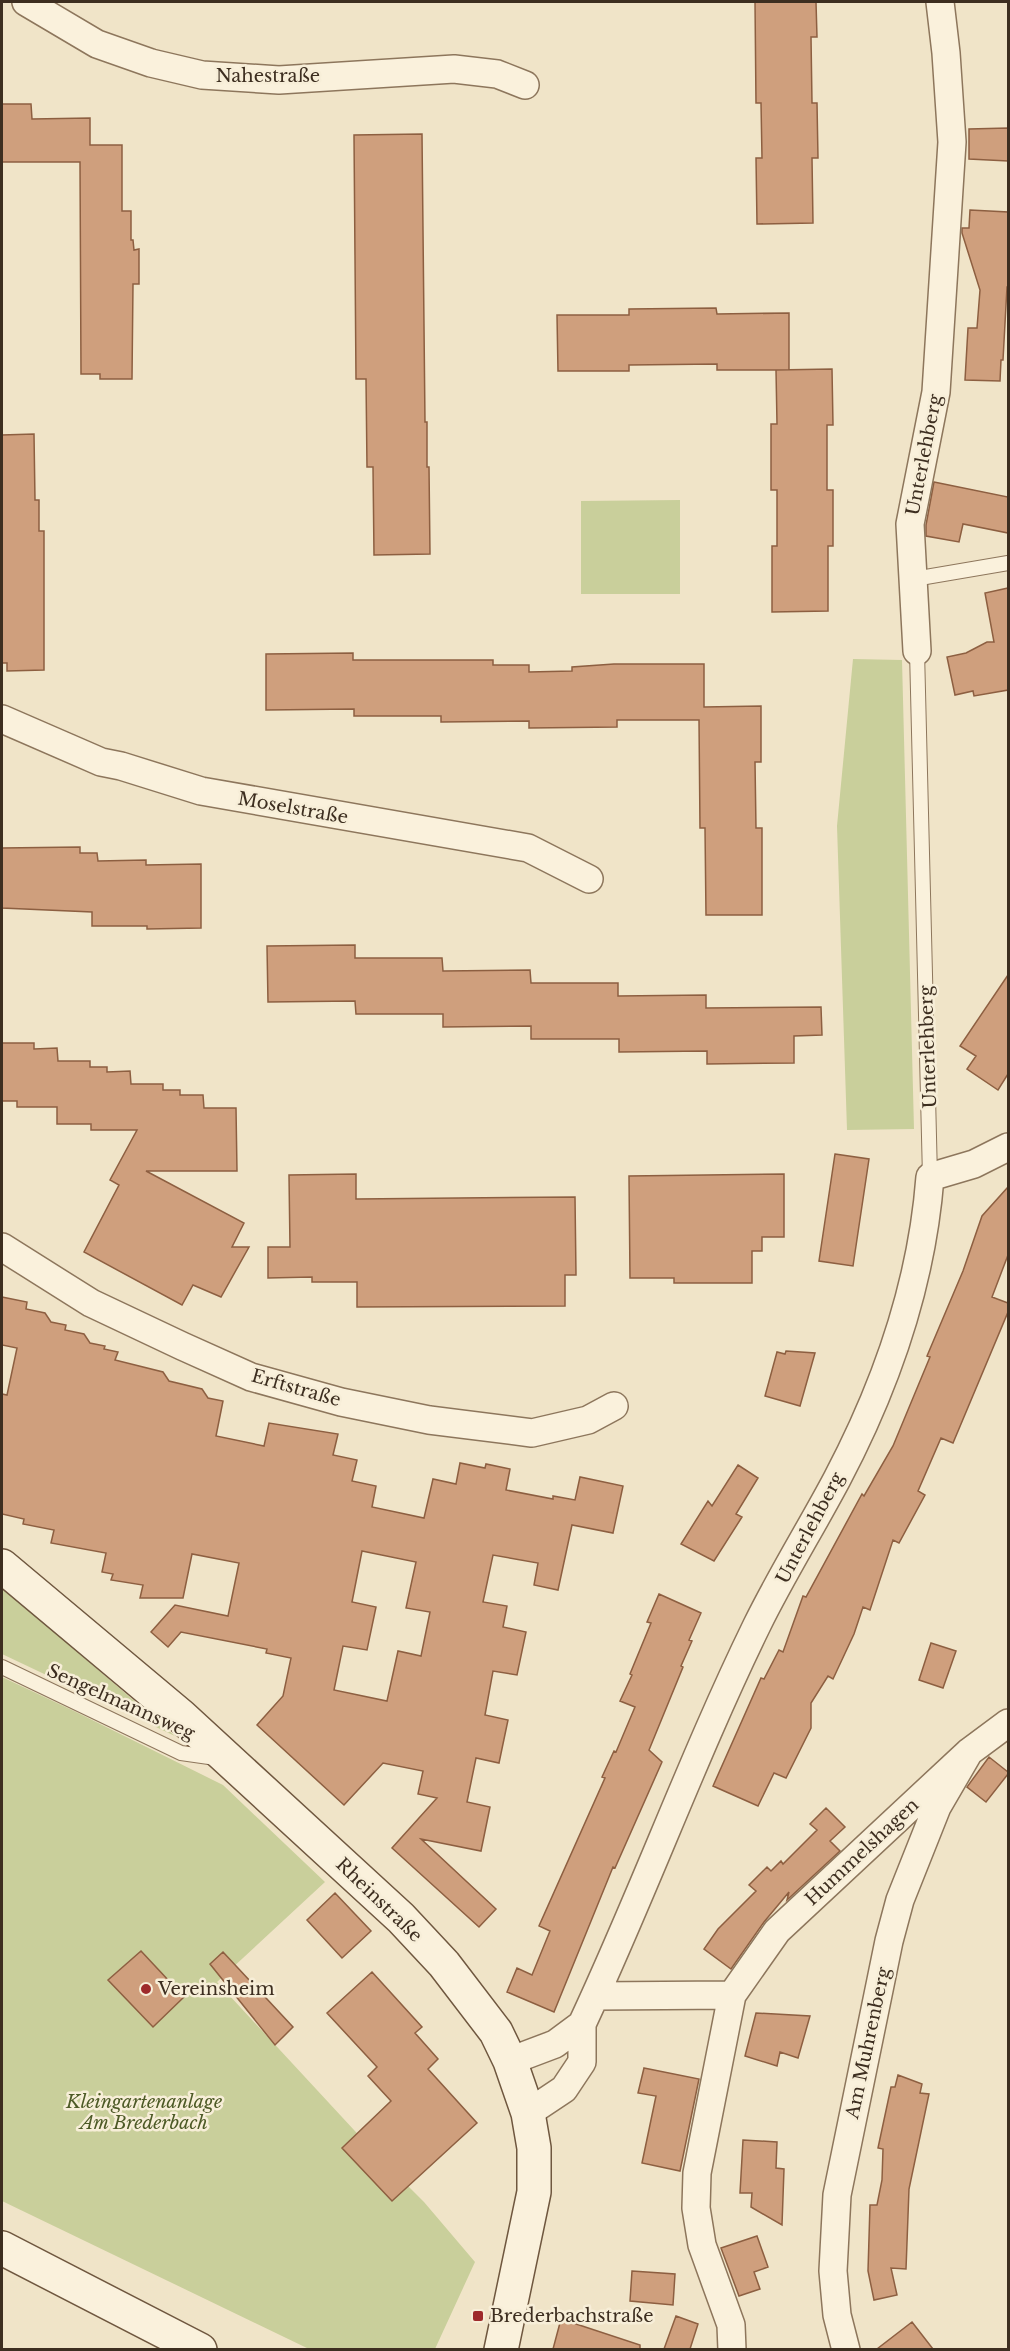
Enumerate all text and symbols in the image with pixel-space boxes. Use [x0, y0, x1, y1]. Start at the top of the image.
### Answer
street label: Nahestraße [216, 65, 320, 87]
street label: Unterlehberg [901, 392, 947, 517]
street label: Moselstraße [236, 787, 350, 829]
street label: Unterlehberg [915, 985, 941, 1109]
street label: Erftstraße [249, 1365, 343, 1411]
street label: Unterlehberg [771, 1468, 849, 1587]
street label: Sengelmannsweg [44, 1660, 199, 1745]
street label: Hummelshagen [801, 1794, 923, 1910]
street label: Rheinstraße [331, 1853, 427, 1947]
street label: Am Muhrenberg [841, 1965, 895, 2122]
place label: Vereinsheim [157, 1978, 274, 2000]
marker: Vereinsheim [139, 1982, 153, 1996]
park label: Kleingartenanlage Am Brederbach [65, 2091, 222, 2134]
place label: Brederbachstraße [490, 2305, 653, 2327]
marker: Brederbachstraße [471, 2309, 485, 2323]

